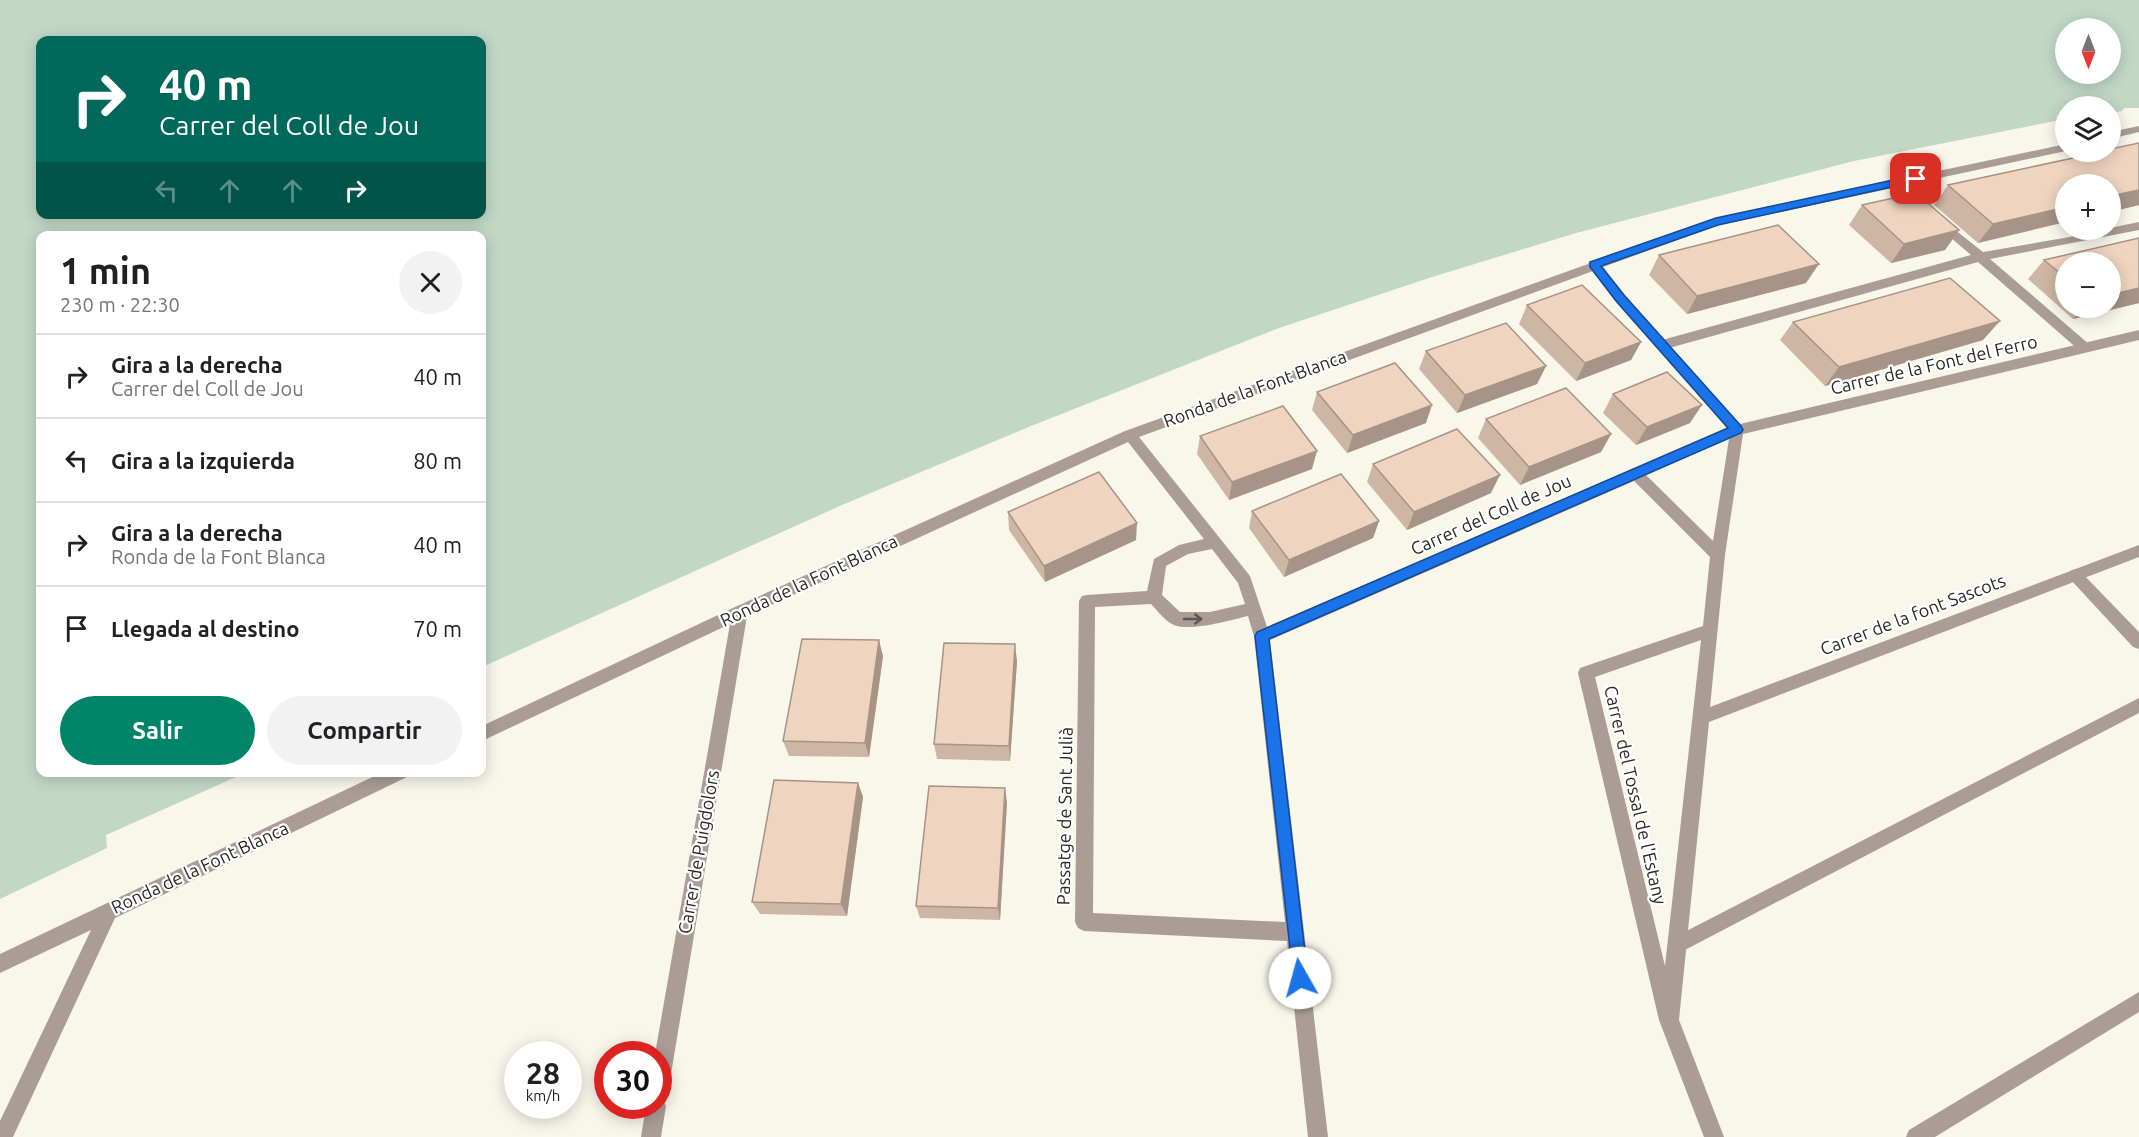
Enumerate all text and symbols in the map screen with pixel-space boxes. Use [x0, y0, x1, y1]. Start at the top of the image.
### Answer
north arrow [2055, 18, 2121, 84]
map controls [2055, 18, 2121, 318]
icon: right [60, 60, 138, 138]
text: 40 m [159, 61, 253, 108]
button: layers [2055, 96, 2121, 162]
text: Carrer del Coll de Jou [159, 110, 419, 140]
pin [1890, 153, 1941, 204]
icon: arrive [1899, 162, 1932, 195]
icon: left [150, 174, 183, 207]
icon: ahead [213, 174, 246, 207]
icon: ahead [276, 174, 309, 207]
icon: right [339, 174, 372, 207]
button: + [2055, 174, 2121, 240]
text: 1 min [60, 250, 151, 291]
button: close [399, 251, 462, 314]
button: − [2055, 252, 2121, 318]
text: 230 m · 22:30 [60, 293, 180, 316]
street label: Carrer de la Font del Ferro [1828, 330, 2039, 398]
street label: Ronda de la Font Blanca [1160, 346, 1349, 431]
text: Gira a la derecha [111, 352, 283, 377]
icon: right [60, 360, 93, 393]
text: 40 m [413, 364, 462, 389]
text: Carrer del Coll de Jou [111, 377, 304, 400]
icon: left [60, 444, 93, 477]
text: Gira a la izquierda [111, 448, 295, 473]
text: 80 m [413, 448, 462, 473]
street label: Carrer del Coll de Jou [1407, 470, 1574, 558]
text: Gira a la derecha [111, 520, 283, 545]
icon: right [60, 528, 93, 561]
street label: Ronda de la Font Blanca [717, 530, 900, 630]
text: 40 m [413, 532, 462, 557]
text: Ronda de la Font Blanca [111, 545, 326, 568]
street label: Carrer de la font Sascots [1817, 569, 2008, 659]
icon: arrive [60, 612, 93, 645]
one-way arrow [1182, 613, 1202, 625]
text: Llegada al destino [111, 616, 299, 641]
text: 70 m [413, 616, 462, 641]
street label: Carrer del Tossal de l'Estany [1601, 683, 1671, 907]
button: Salir [60, 696, 255, 765]
button: Compartir [267, 696, 462, 765]
street label: Passatge de Sant Julià [1052, 727, 1076, 905]
street label: Carrer de Puigdolors [674, 768, 722, 935]
street label: Ronda de la Font Blanca [108, 817, 291, 917]
position arrow [1268, 946, 1332, 1010]
speed limit sign: 30 [594, 1041, 672, 1119]
text: 28 [526, 1056, 560, 1090]
text: km/h [526, 1087, 560, 1104]

